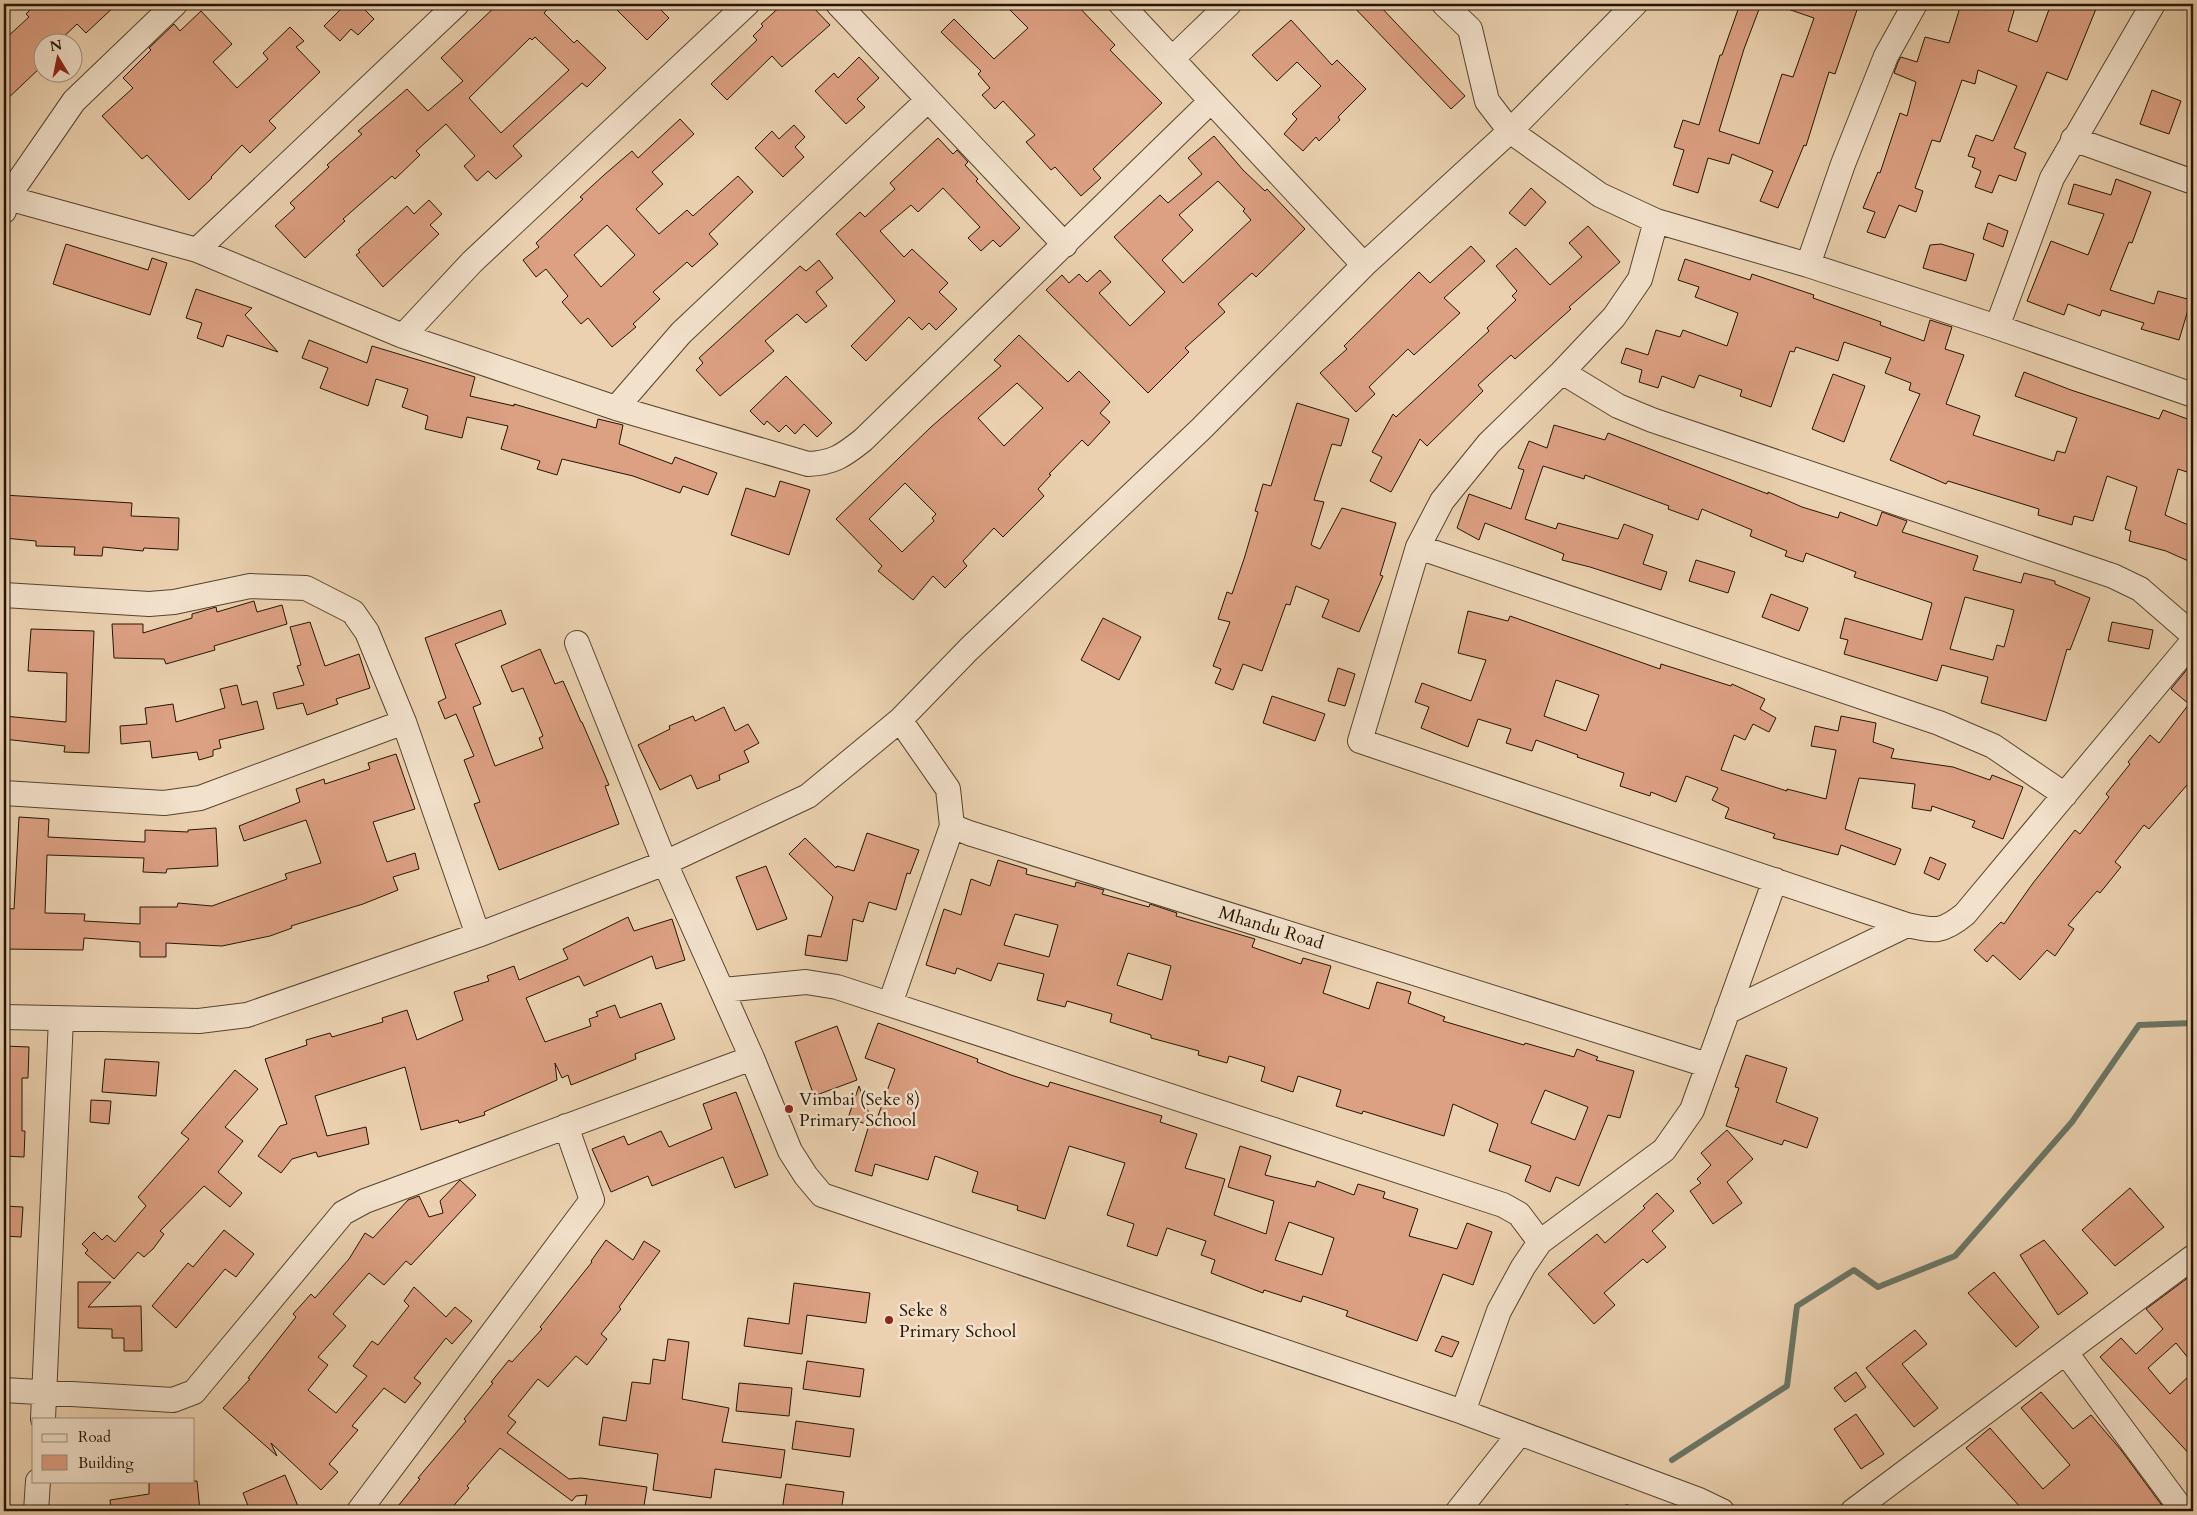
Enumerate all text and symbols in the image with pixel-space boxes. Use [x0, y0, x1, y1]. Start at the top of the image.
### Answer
north arrow [32, 32, 82, 82]
text: N [48, 35, 63, 56]
street label: Mhandu Road [1215, 900, 1327, 956]
place label: Vimbai (Seke 8) Primary School [799, 1087, 920, 1133]
marker: Vimbai (Seke 8) Primary School [783, 1103, 795, 1115]
place label: Seke 8 Primary School [899, 1298, 1017, 1344]
marker: Seke 8 Primary School [883, 1314, 895, 1326]
legend [32, 1418, 195, 1482]
text: Road [78, 1427, 111, 1447]
text: Building [78, 1453, 134, 1473]

